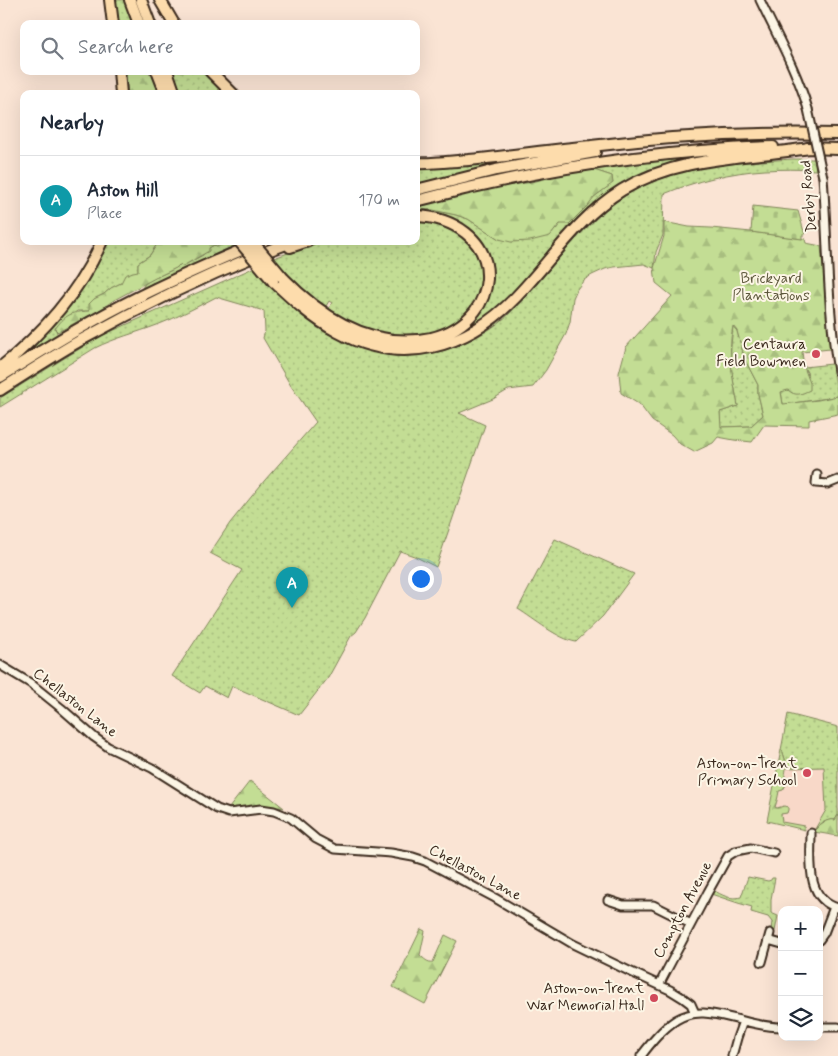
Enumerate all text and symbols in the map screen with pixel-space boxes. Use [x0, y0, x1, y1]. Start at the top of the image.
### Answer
search box [20, 20, 420, 75]
icon: search [38, 34, 66, 62]
text: Search here [78, 35, 174, 60]
text: Nearby [40, 109, 104, 137]
street label: Derby Road [796, 159, 822, 233]
text: Aston Hill [87, 178, 159, 203]
text: A [51, 190, 61, 211]
text: 170 m [358, 190, 400, 211]
text: Place [87, 203, 122, 224]
park label: Brickyard Plantations [732, 269, 810, 306]
place label: Centaura Field Bowmen [716, 335, 806, 372]
marker: Centaura Field Bowmen [810, 348, 822, 360]
your location [408, 566, 434, 592]
pin: A [276, 567, 308, 608]
street label: Chellaston Lane [29, 664, 121, 742]
place label: Aston-on-Trent Primary School [696, 754, 797, 791]
marker: Aston-on-Trent Primary School [801, 767, 813, 779]
street label: Chellaston Lane [425, 840, 525, 906]
street label: Compton Avenue [649, 858, 717, 962]
map controls [778, 906, 823, 1041]
button: + [778, 906, 823, 951]
button: − [778, 951, 823, 996]
place label: Aston-on-Trent War Memorial Hall [526, 979, 644, 1016]
marker: Aston-on-Trent War Memorial Hall [648, 992, 660, 1004]
button: layers [778, 996, 823, 1041]

